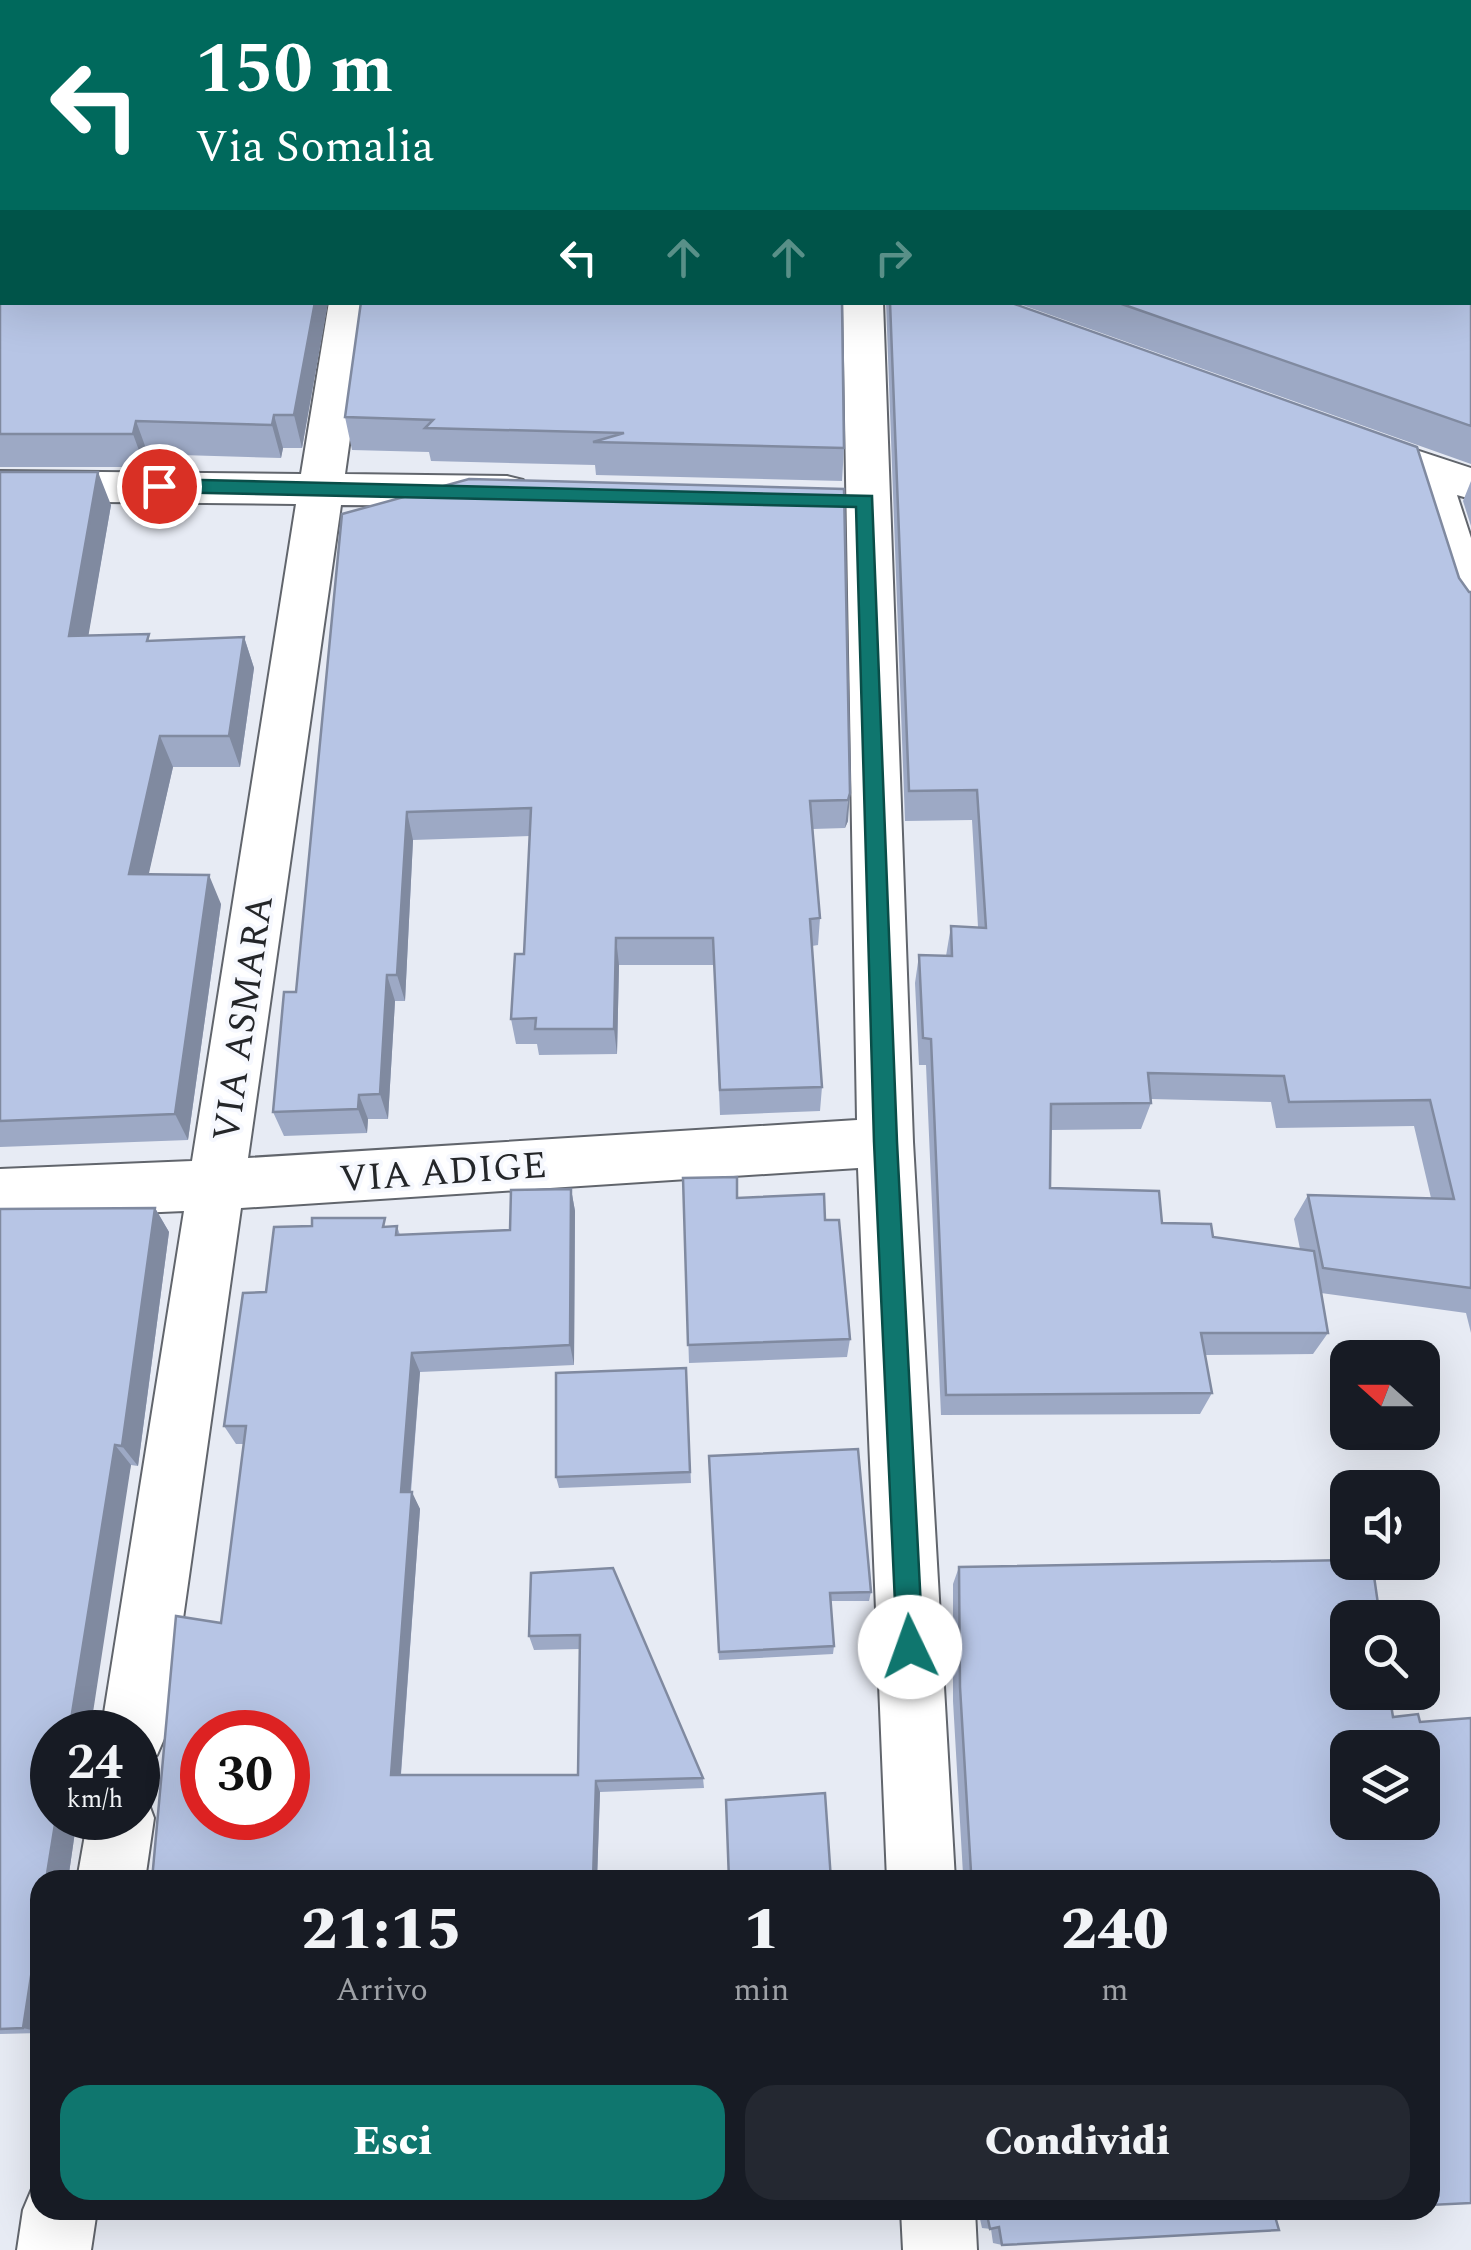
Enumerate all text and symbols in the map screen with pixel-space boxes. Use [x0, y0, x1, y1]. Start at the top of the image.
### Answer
text: 150 m [195, 17, 393, 123]
icon: left [30, 40, 160, 170]
text: Via Somalia [195, 113, 434, 182]
icon: left [551, 230, 606, 285]
icon: ahead [656, 230, 711, 285]
icon: ahead [761, 230, 816, 285]
icon: right [866, 230, 921, 285]
pin [117, 444, 202, 529]
icon: arrive [132, 459, 187, 514]
street label: VIA ASMARA [198, 891, 290, 1145]
street label: VIA ADIGE [338, 1137, 549, 1209]
north arrow [1330, 1340, 1440, 1450]
map controls [1330, 1340, 1440, 1840]
button: sound [1330, 1470, 1440, 1580]
position arrow [858, 1595, 962, 1699]
button: search [1330, 1600, 1440, 1710]
speed limit sign: 30 [180, 1710, 310, 1840]
text: 24 [67, 1725, 123, 1801]
button: layers [1330, 1730, 1440, 1840]
text: km/h [67, 1781, 123, 1819]
text: 21:15 [301, 1884, 462, 1976]
text: 1 [743, 1884, 779, 1976]
text: 240 [1061, 1884, 1169, 1976]
text: Arrivo [336, 1966, 428, 2015]
text: min [733, 1966, 789, 2015]
text: m [1101, 1966, 1128, 2015]
button: Esci [60, 2085, 725, 2200]
button: Condividi [745, 2085, 1410, 2200]

